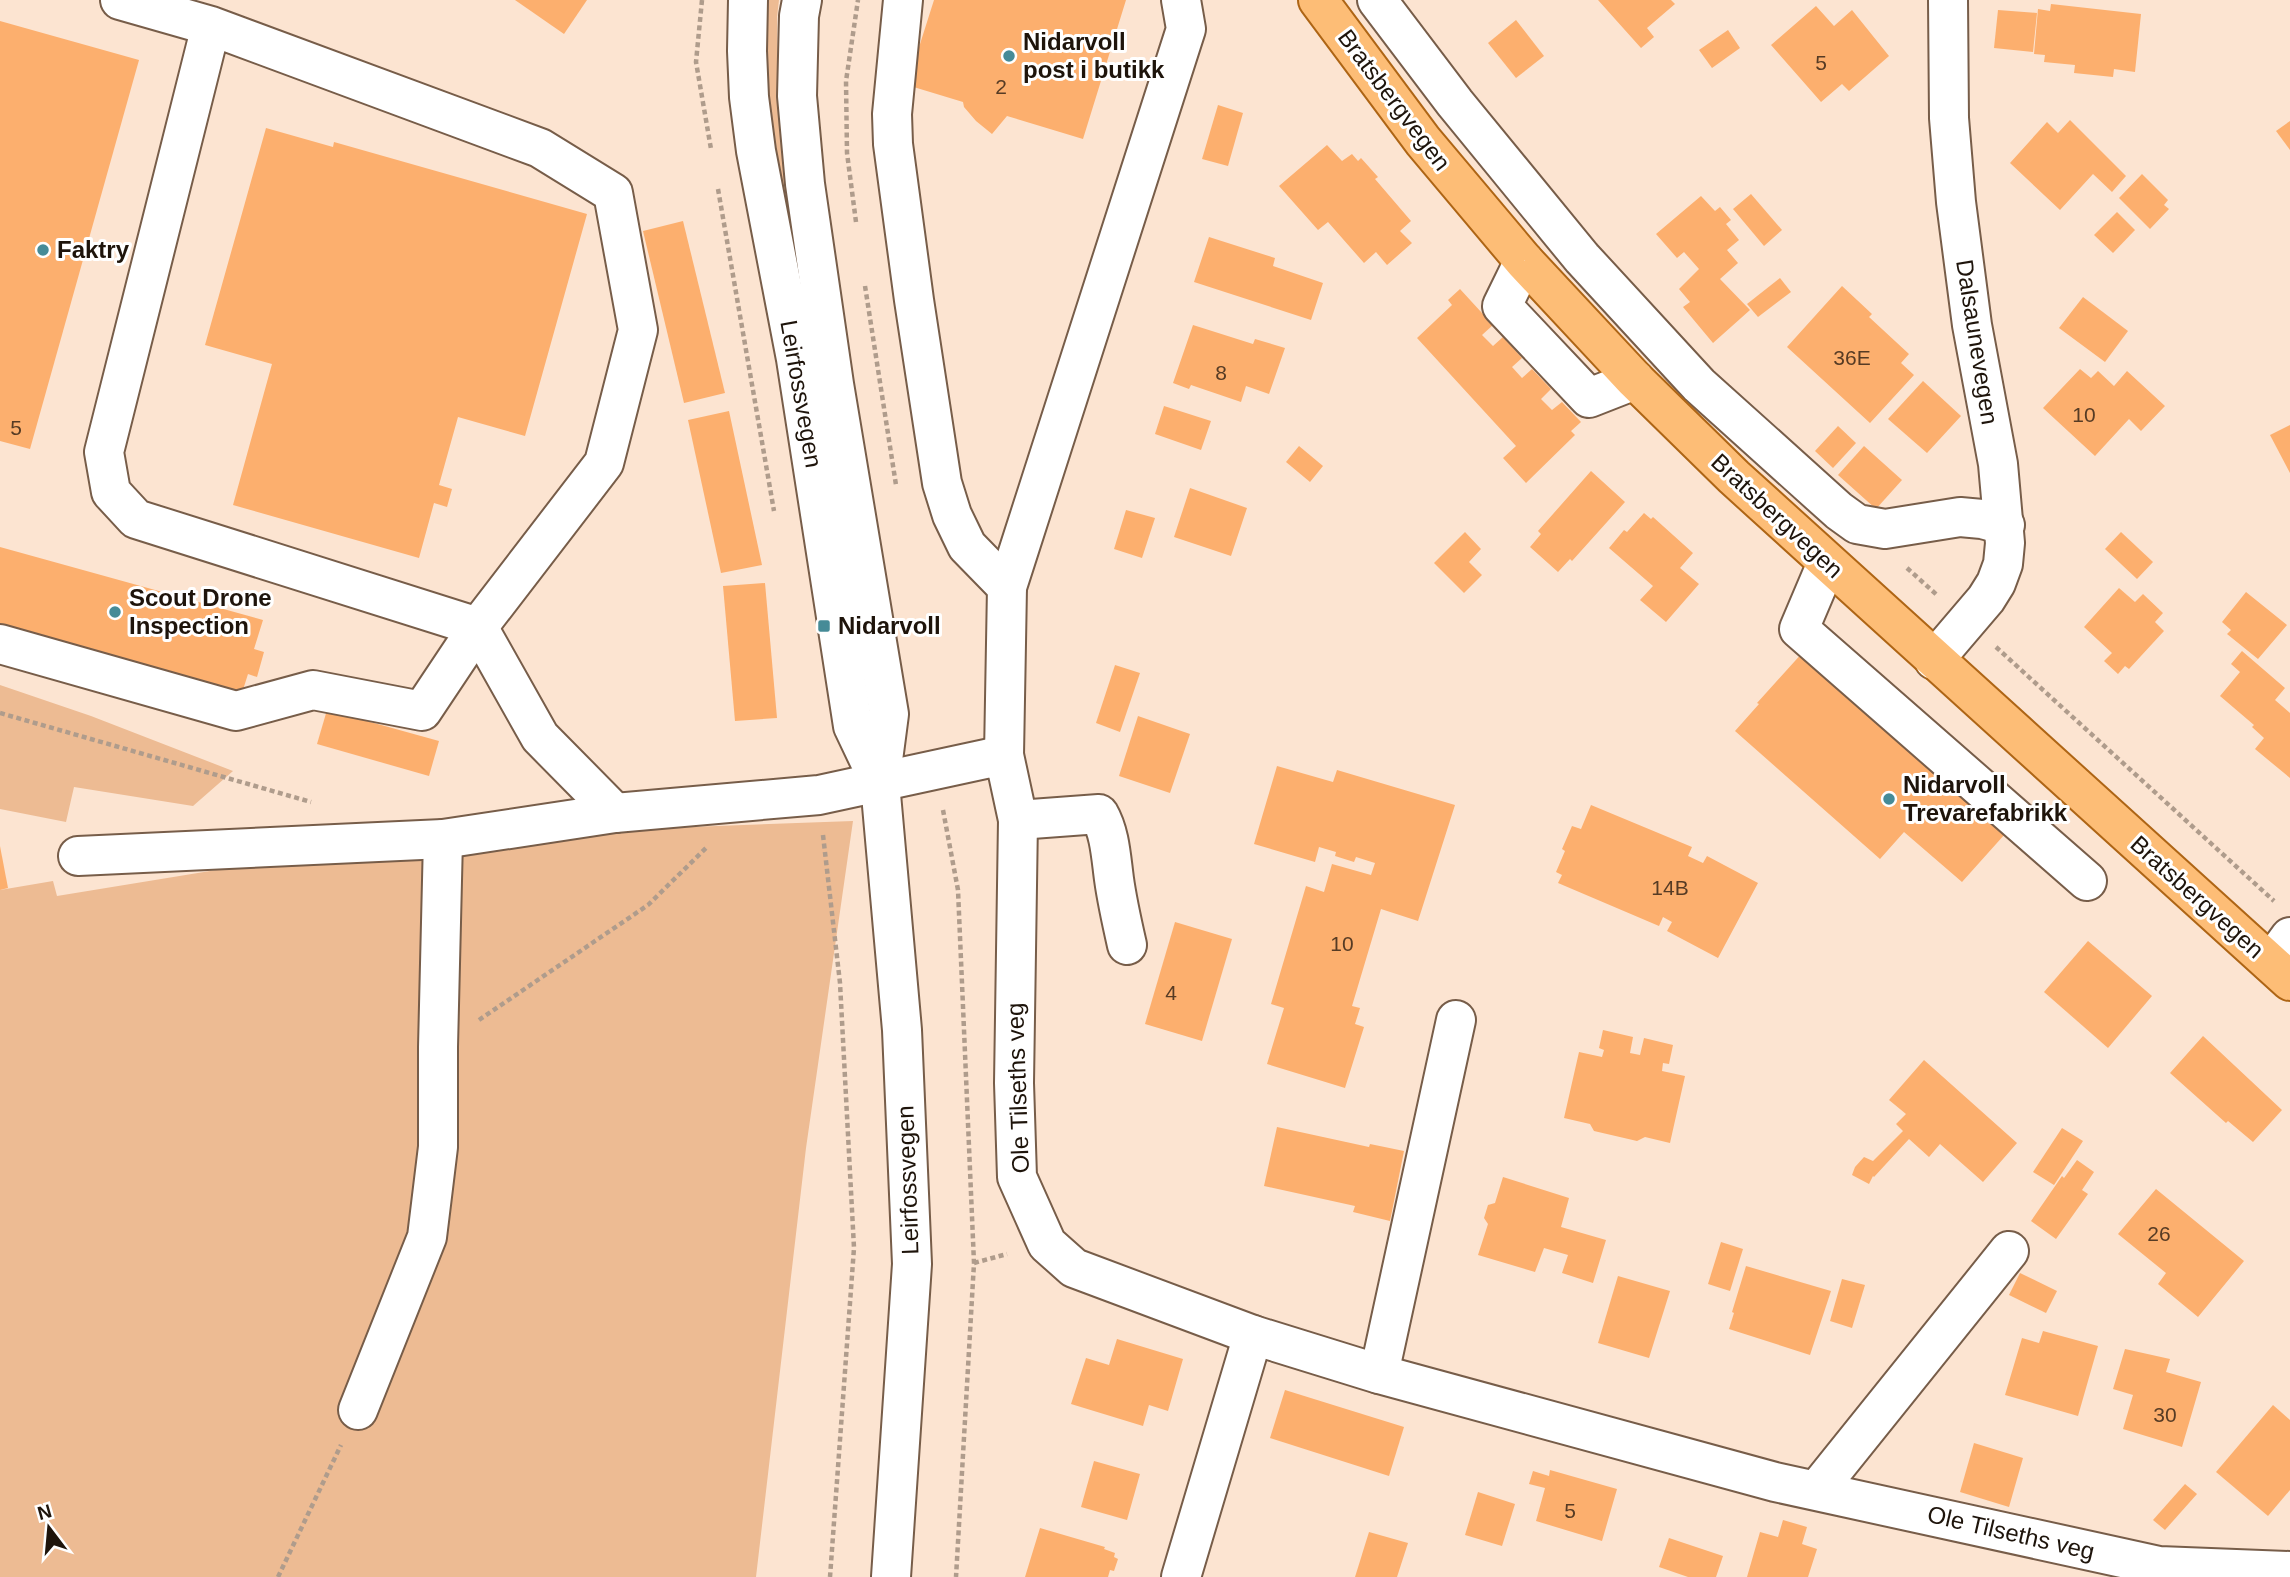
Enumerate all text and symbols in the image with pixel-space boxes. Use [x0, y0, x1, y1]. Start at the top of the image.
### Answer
street label: Bratsbergvegen [1333, 24, 1456, 175]
place label: Nidarvoll post i butikk [1023, 28, 1165, 83]
marker: Nidarvoll post i butikk [1001, 48, 1017, 64]
house number: 5 [1815, 51, 1827, 74]
house number: 2 [995, 75, 1007, 98]
place label: Faktry [57, 236, 130, 263]
marker: Faktry [35, 242, 51, 258]
street label: Dalsaunevegen [1951, 257, 2004, 426]
street label: Leirfossvegen [775, 318, 828, 470]
house number: 36E [1833, 346, 1871, 369]
house number: 8 [1215, 361, 1227, 384]
house number: 10 [2072, 403, 2096, 426]
house number: 5 [10, 416, 22, 439]
street label: Bratsbergvegen [1706, 448, 1849, 583]
place label: Scout Drone Inspection [129, 584, 272, 639]
marker: Scout Drone Inspection [107, 604, 123, 620]
place label: Nidarvoll [838, 612, 941, 639]
marker: Nidarvoll [816, 618, 832, 634]
place label: Nidarvoll Trevarefabrikk [1903, 771, 2068, 826]
marker: Nidarvoll Trevarefabrikk [1881, 791, 1897, 807]
street label: Bratsbergvegen [2125, 830, 2269, 963]
house number: 14B [1651, 876, 1689, 899]
house number: 10 [1330, 932, 1354, 955]
house number: 4 [1165, 981, 1177, 1004]
street label: Ole Tilseths veg [1001, 1002, 1034, 1174]
street label: Leirfossvegen [891, 1105, 924, 1255]
house number: 26 [2147, 1222, 2171, 1245]
house number: 30 [2153, 1403, 2177, 1426]
north arrow [14, 1493, 84, 1563]
house number: 5 [1564, 1499, 1576, 1522]
text: N [35, 1500, 54, 1524]
street label: Ole Tilseths veg [1925, 1500, 2097, 1565]

